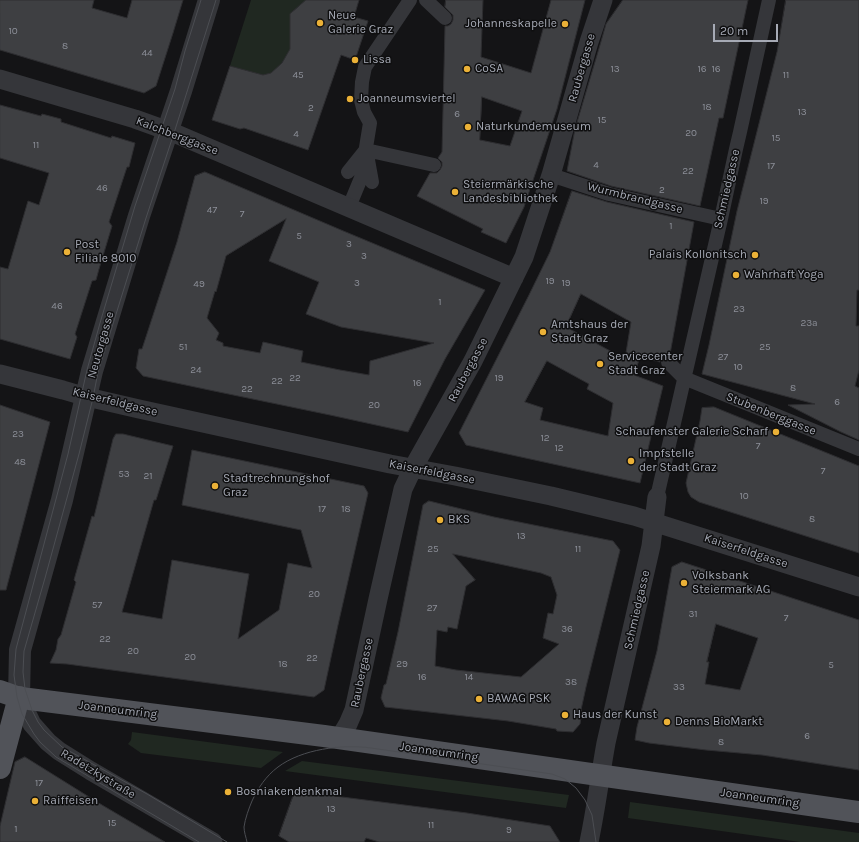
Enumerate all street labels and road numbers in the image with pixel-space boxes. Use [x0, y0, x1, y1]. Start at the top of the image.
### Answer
street label: Raubergasse [565, 32, 599, 104]
street label: Kalchberggasse [134, 114, 220, 158]
street label: Schmiedgasse [711, 148, 743, 230]
street label: Wurmbrandgasse [586, 179, 684, 217]
street label: Neutorgasse [85, 310, 117, 380]
street label: Raubergasse [445, 335, 491, 405]
street label: Kaiserfeldgasse [71, 384, 159, 420]
street label: Stubenberggasse [724, 389, 818, 439]
street label: Kaiserfeldgasse [388, 457, 476, 487]
street label: Kaiserfeldgasse [702, 531, 790, 571]
street label: Schmiedgasse [621, 569, 653, 651]
street label: Raubergasse [348, 637, 376, 709]
street label: Joanneumring [78, 698, 158, 722]
street label: Joanneumring [399, 739, 479, 765]
street label: Radetzkystraße [58, 746, 138, 802]
street label: Joanneumring [720, 785, 800, 811]

